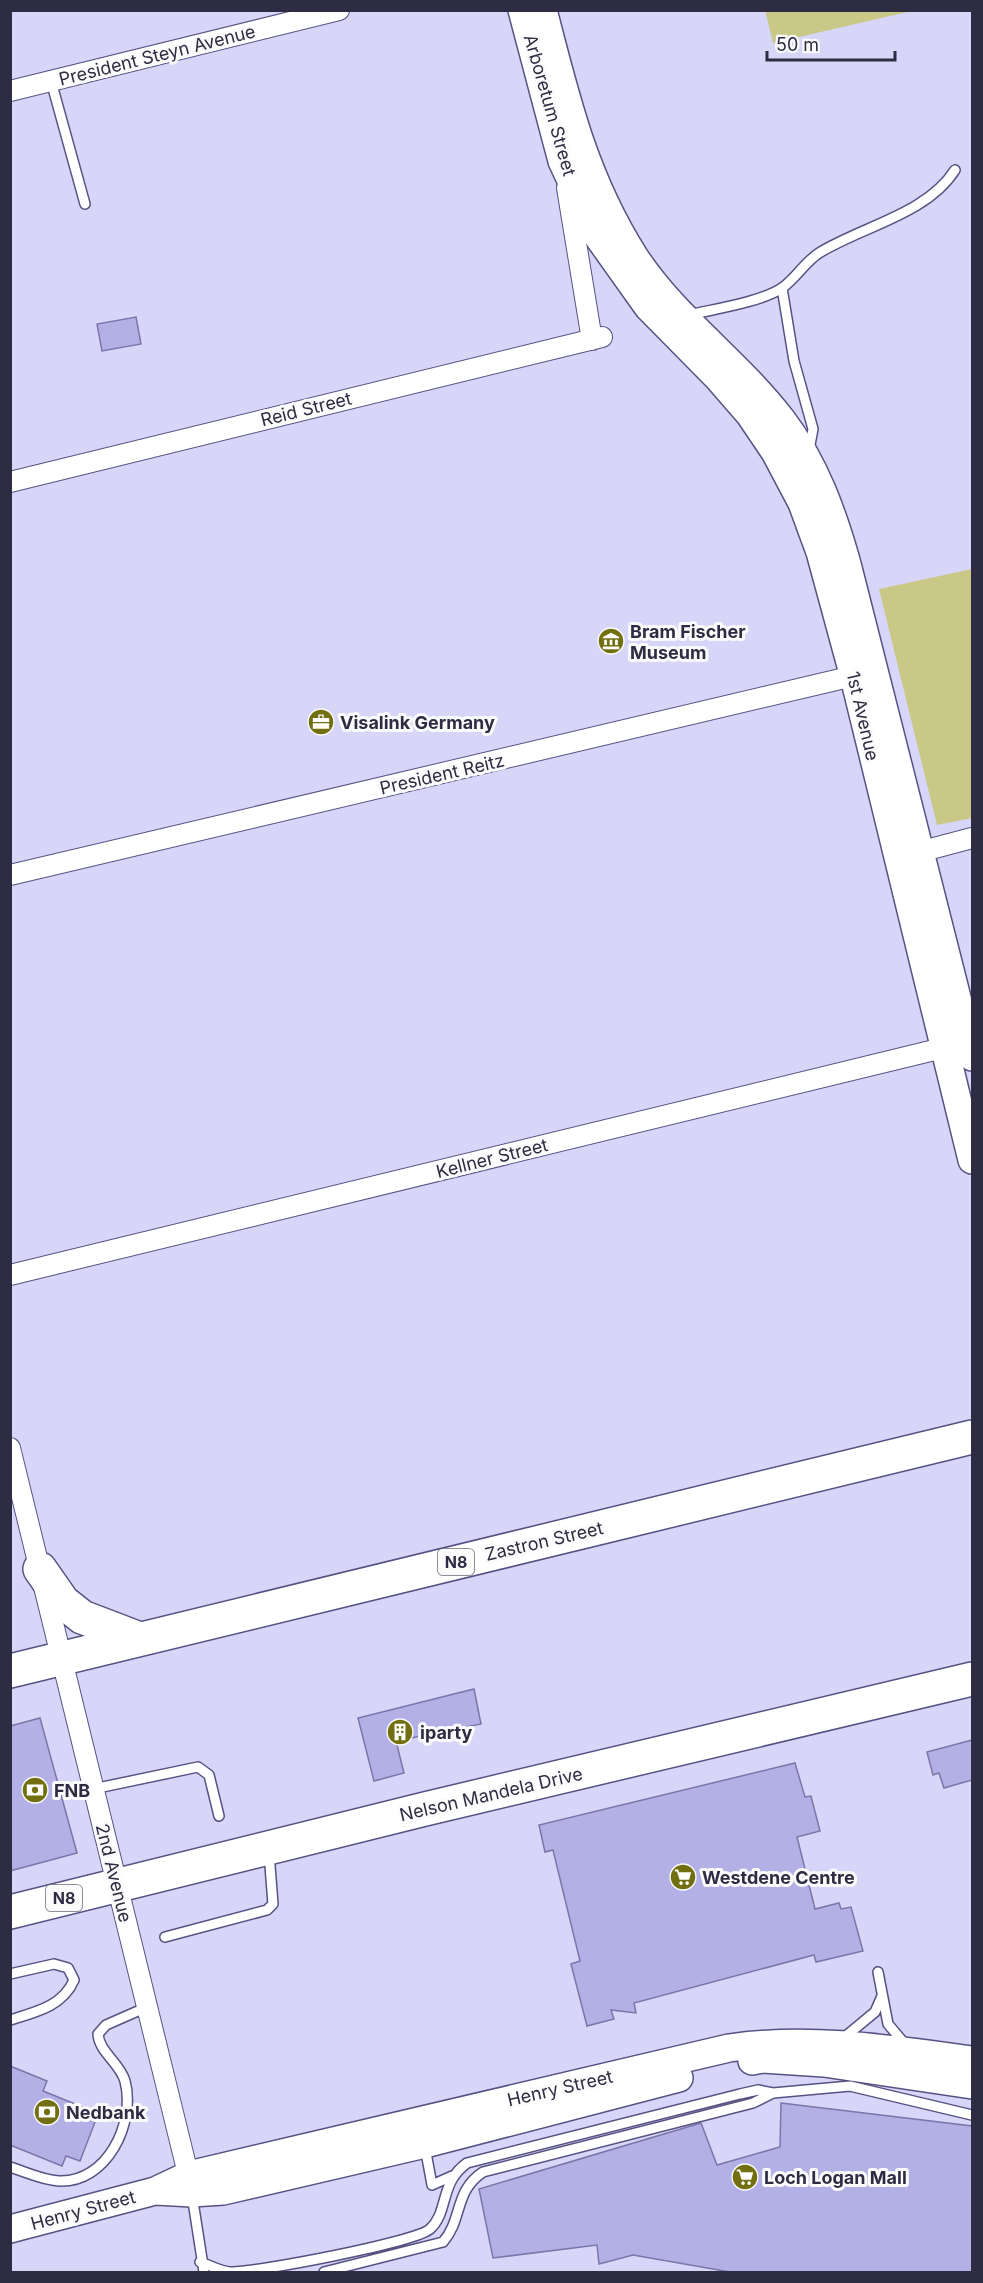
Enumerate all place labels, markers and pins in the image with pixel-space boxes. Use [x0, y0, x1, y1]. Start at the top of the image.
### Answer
place label: Bram Fischer Museum [630, 621, 746, 663]
museum icon: Bram Fischer Museum [596, 626, 626, 656]
office icon: Visalink Germany [306, 707, 336, 737]
place label: Visalink Germany [340, 712, 495, 733]
building icon: iparty [385, 1717, 415, 1747]
place label: iparty [420, 1722, 473, 1743]
bank icon: FNB [20, 1775, 50, 1805]
place label: FNB [54, 1780, 90, 1801]
supermarket icon: Westdene Centre [668, 1862, 698, 1892]
place label: Westdene Centre [702, 1867, 855, 1888]
bank icon: Nedbank [32, 2097, 62, 2127]
place label: Nedbank [66, 2102, 146, 2123]
supermarket icon: Loch Logan Mall [730, 2162, 760, 2192]
place label: Loch Logan Mall [764, 2167, 907, 2188]

